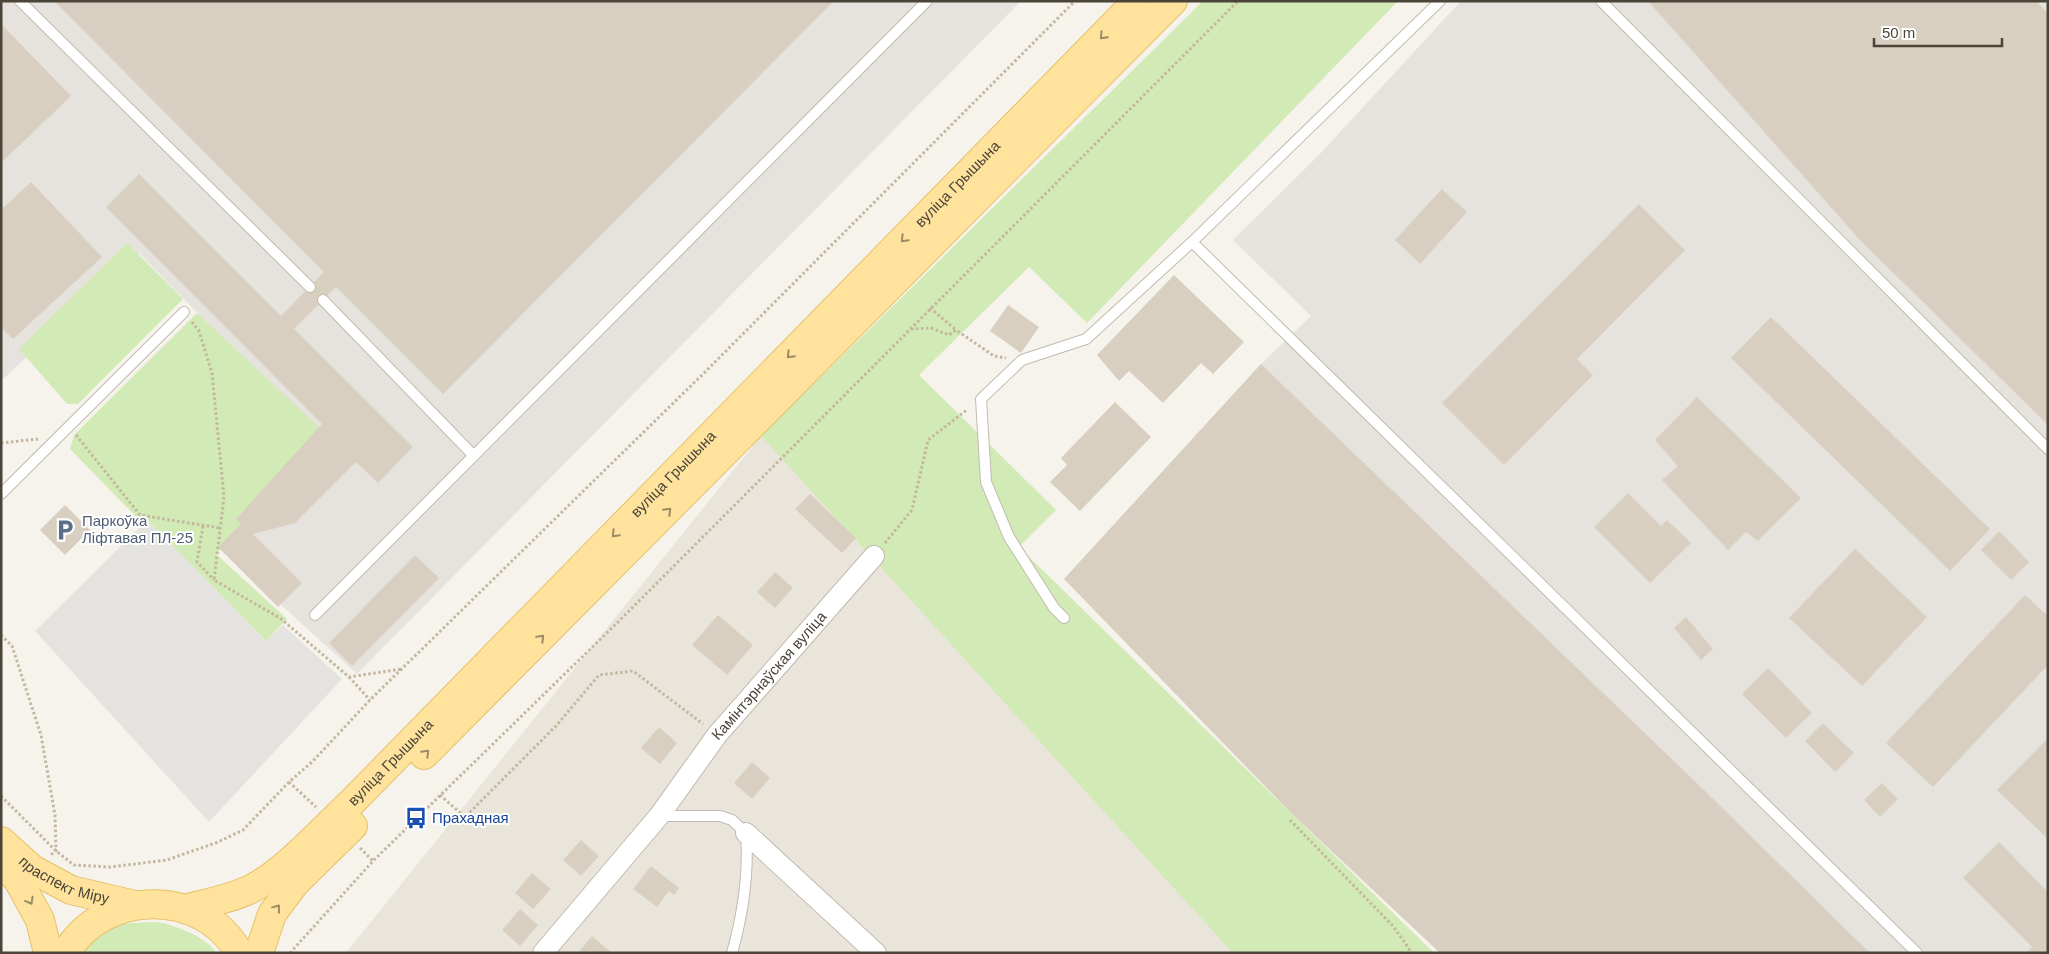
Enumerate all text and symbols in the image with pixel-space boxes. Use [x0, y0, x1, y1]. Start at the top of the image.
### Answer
scale bar [1874, 15, 2002, 47]
text: 50 m [1882, 24, 1915, 41]
one-way arrow [1100, 30, 1109, 39]
street label: вуліца Грышына [911, 137, 1004, 230]
one-way arrow [900, 234, 909, 243]
one-way arrow [787, 350, 796, 359]
street label: вуліца Грышына [627, 427, 719, 520]
one-way arrow [662, 508, 671, 517]
place label: Паркоўка Ліфтавая ПЛ-25 [82, 512, 193, 546]
parking icon: Паркоўка Ліфтавая ПЛ-25 [52, 517, 78, 543]
one-way arrow [611, 528, 620, 537]
street label: Камінтэрнаўская вуліца [708, 607, 830, 743]
one-way arrow [535, 635, 544, 644]
street label: вуліца Грышына [344, 715, 437, 809]
one-way arrow [420, 750, 429, 759]
bus stop icon: Прахадная [403, 805, 429, 831]
place label: Прахадная [432, 809, 509, 826]
street label: праспект Міру [16, 852, 111, 907]
one-way arrow [23, 895, 33, 904]
one-way arrow [271, 904, 280, 914]

